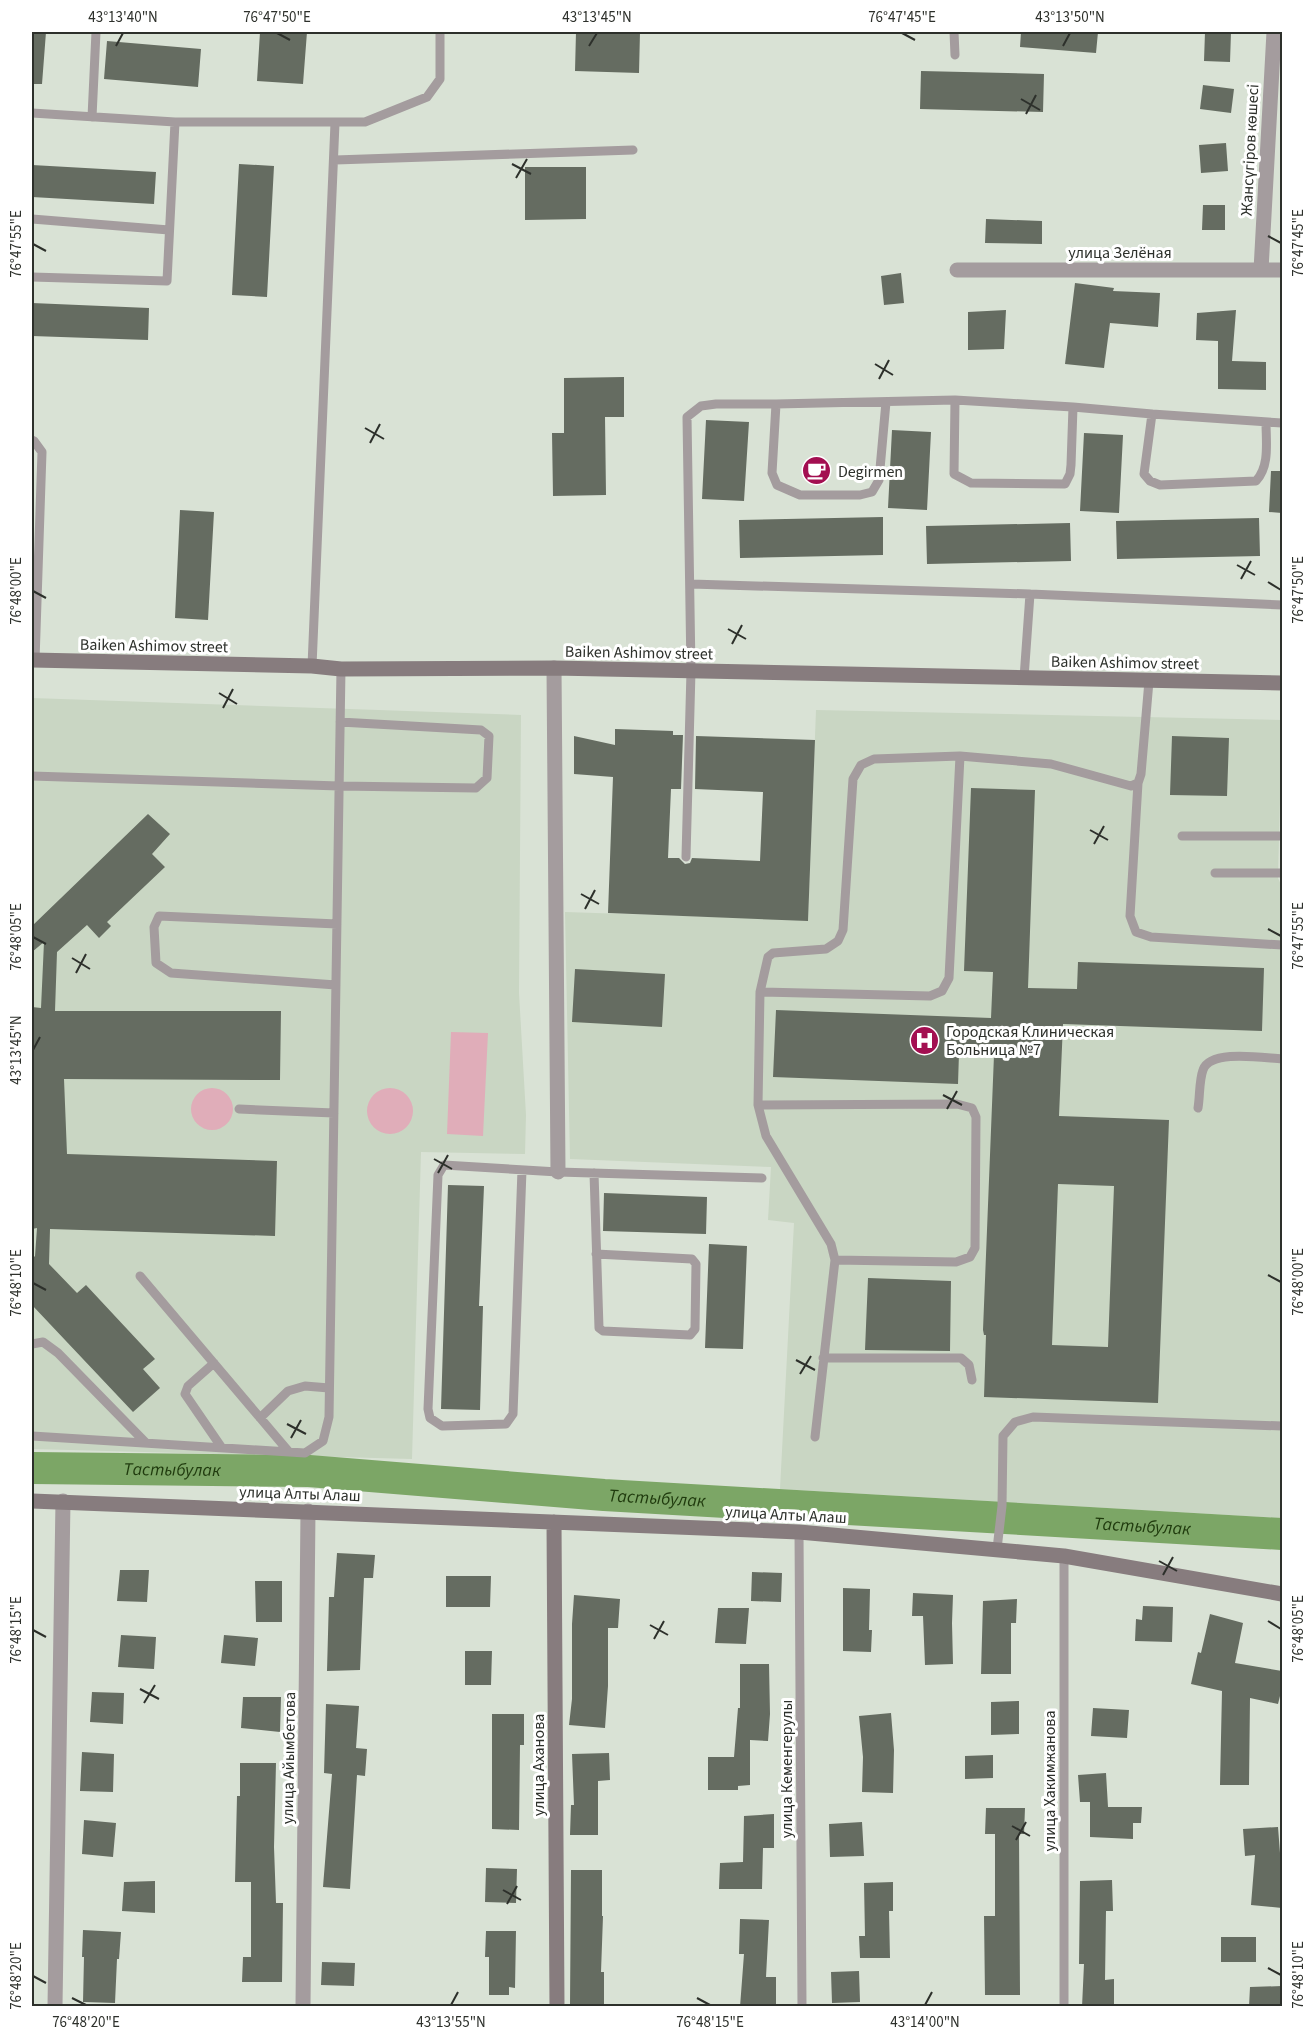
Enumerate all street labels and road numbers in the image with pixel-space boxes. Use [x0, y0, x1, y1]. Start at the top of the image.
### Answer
street label: Жансүгіров көшесі [1236, 84, 1264, 217]
street label: улица Зелёная [1068, 242, 1172, 264]
street label: Baiken Ashimov street [80, 634, 229, 658]
street label: Baiken Ashimov street [565, 641, 714, 665]
street label: Baiken Ashimov street [1051, 651, 1200, 675]
street label: улица Алты Алаш [239, 1481, 361, 1507]
street label: улица Алты Алаш [725, 1501, 847, 1529]
street label: улица Айымбетова [277, 1692, 301, 1824]
street label: улица Кеменгерулы [776, 1700, 798, 1838]
street label: улица Хакимжанова [1039, 1710, 1061, 1852]
street label: улица Аханова [528, 1714, 550, 1816]

